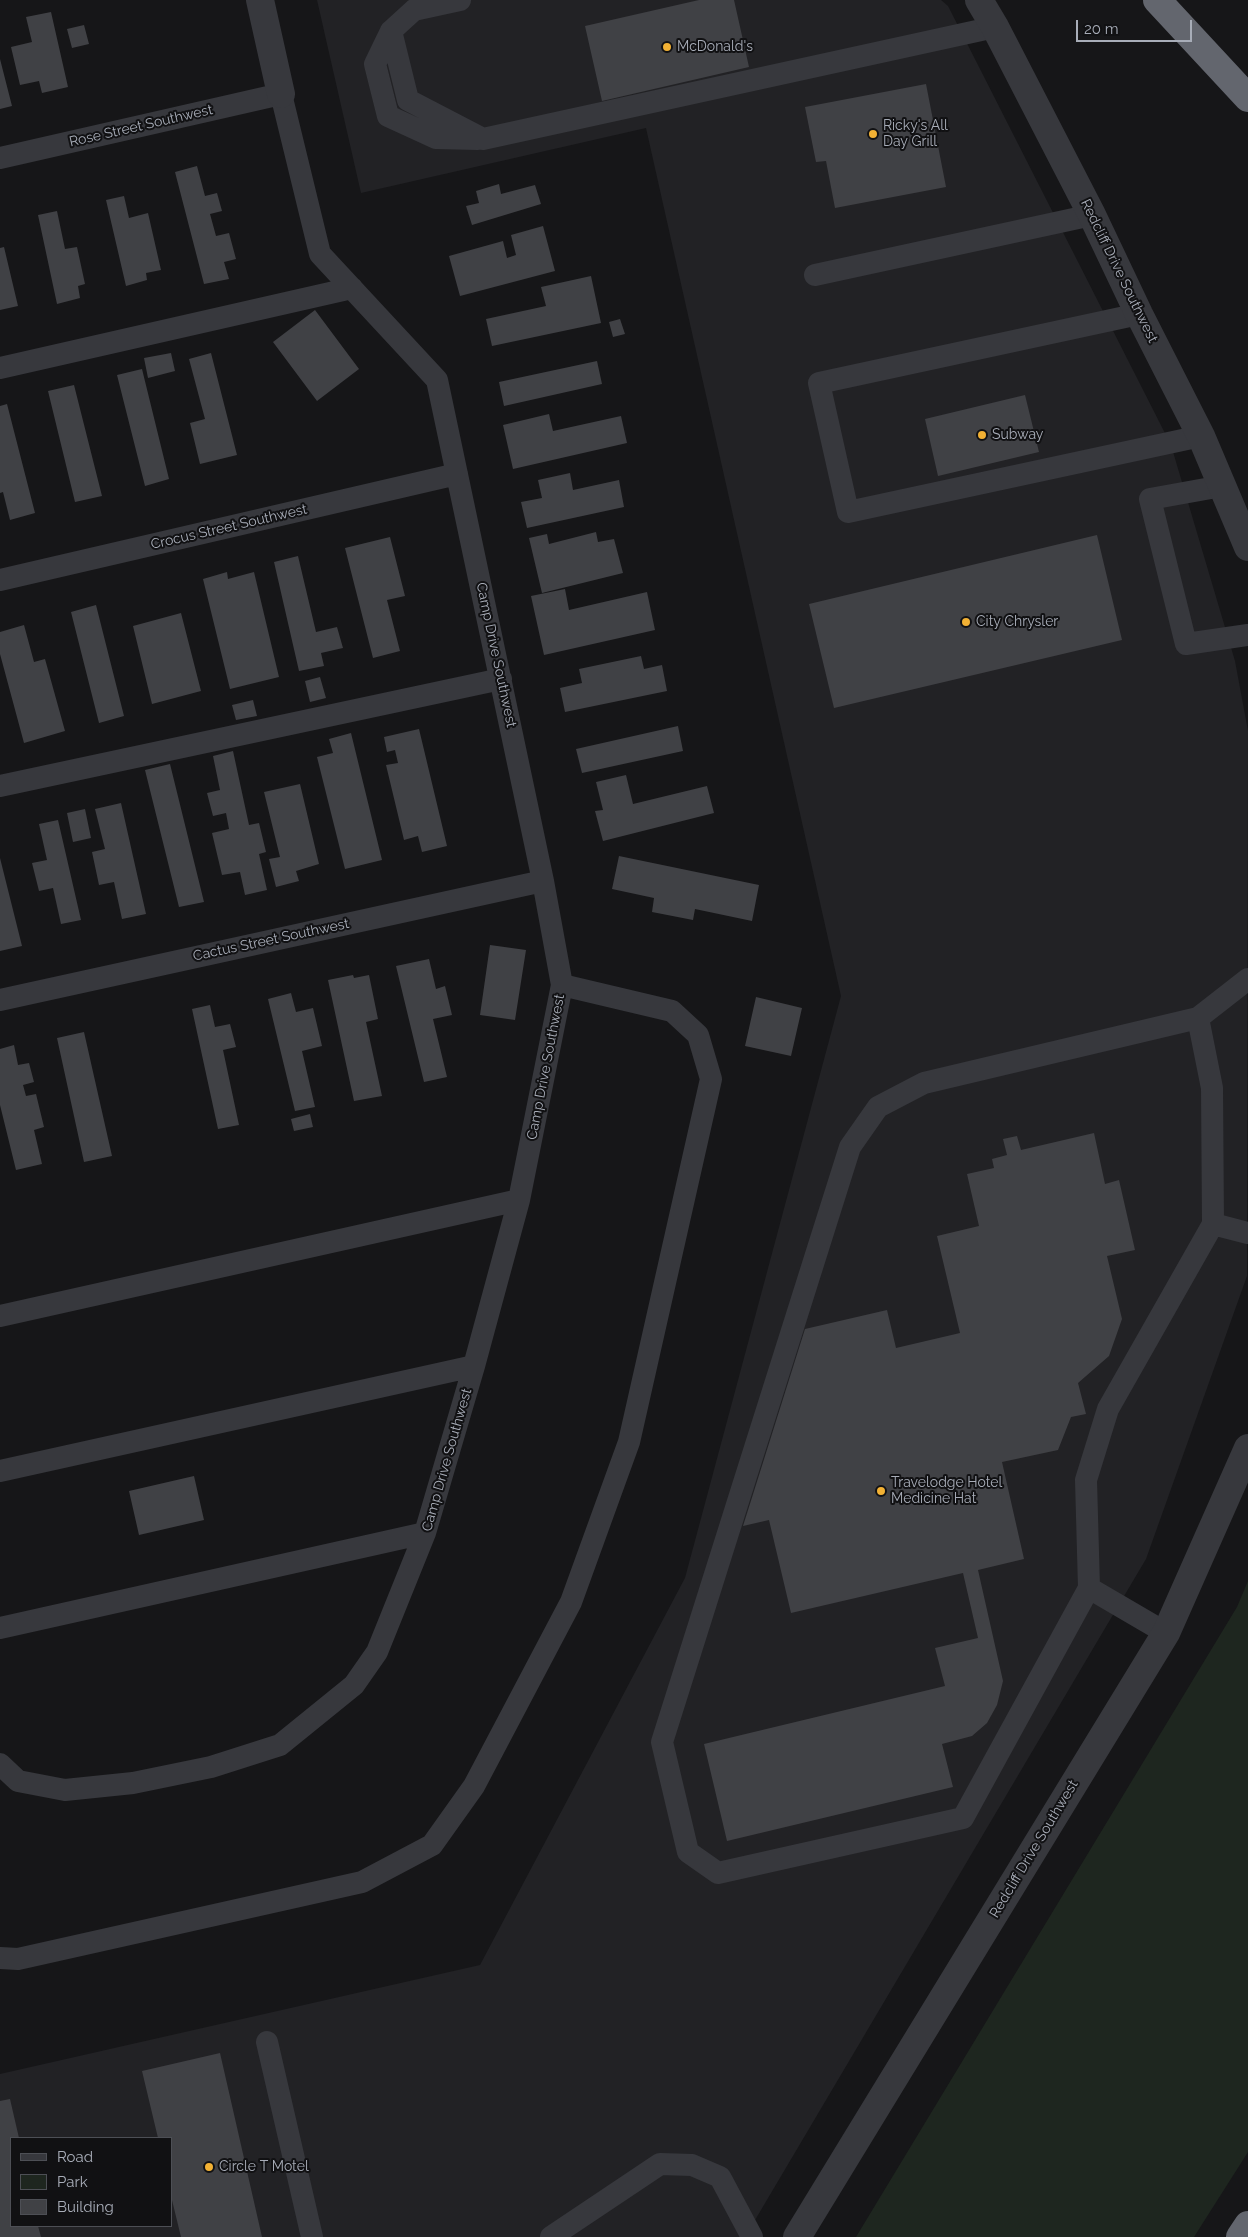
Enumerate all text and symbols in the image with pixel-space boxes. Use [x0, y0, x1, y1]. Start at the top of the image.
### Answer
scale bar [1078, 10, 1194, 42]
text: 20 m [1084, 20, 1119, 38]
place label: McDonald's [677, 39, 753, 55]
marker: McDonald's [661, 41, 673, 53]
street label: Rose Street Southwest [68, 101, 214, 151]
place label: Ricky's All Day Grill [883, 118, 948, 150]
marker: Ricky's All Day Grill [867, 128, 879, 140]
street label: Redcliff Drive Southwest [1077, 196, 1161, 346]
place label: Subway [992, 427, 1043, 443]
marker: Subway [976, 429, 988, 441]
street label: Crocus Street Southwest [149, 501, 309, 553]
street label: Camp Drive Southwest [472, 581, 520, 729]
place label: City Chrysler [976, 614, 1058, 630]
marker: City Chrysler [960, 616, 972, 628]
street label: Cactus Street Southwest [191, 915, 351, 965]
street label: Camp Drive Southwest [524, 993, 568, 1141]
street label: Camp Drive Southwest [419, 1387, 475, 1533]
place label: Travelodge Hotel Medicine Hat [891, 1475, 1002, 1508]
marker: Travelodge Hotel Medicine Hat [875, 1485, 887, 1497]
street label: Redcliff Drive Southwest [986, 1777, 1082, 1921]
legend [10, 2137, 172, 2227]
text: Road [57, 2148, 93, 2166]
place label: Circle T Motel [219, 2159, 309, 2175]
marker: Circle T Motel [203, 2161, 215, 2173]
text: Park [57, 2173, 88, 2191]
text: Building [57, 2198, 114, 2216]

